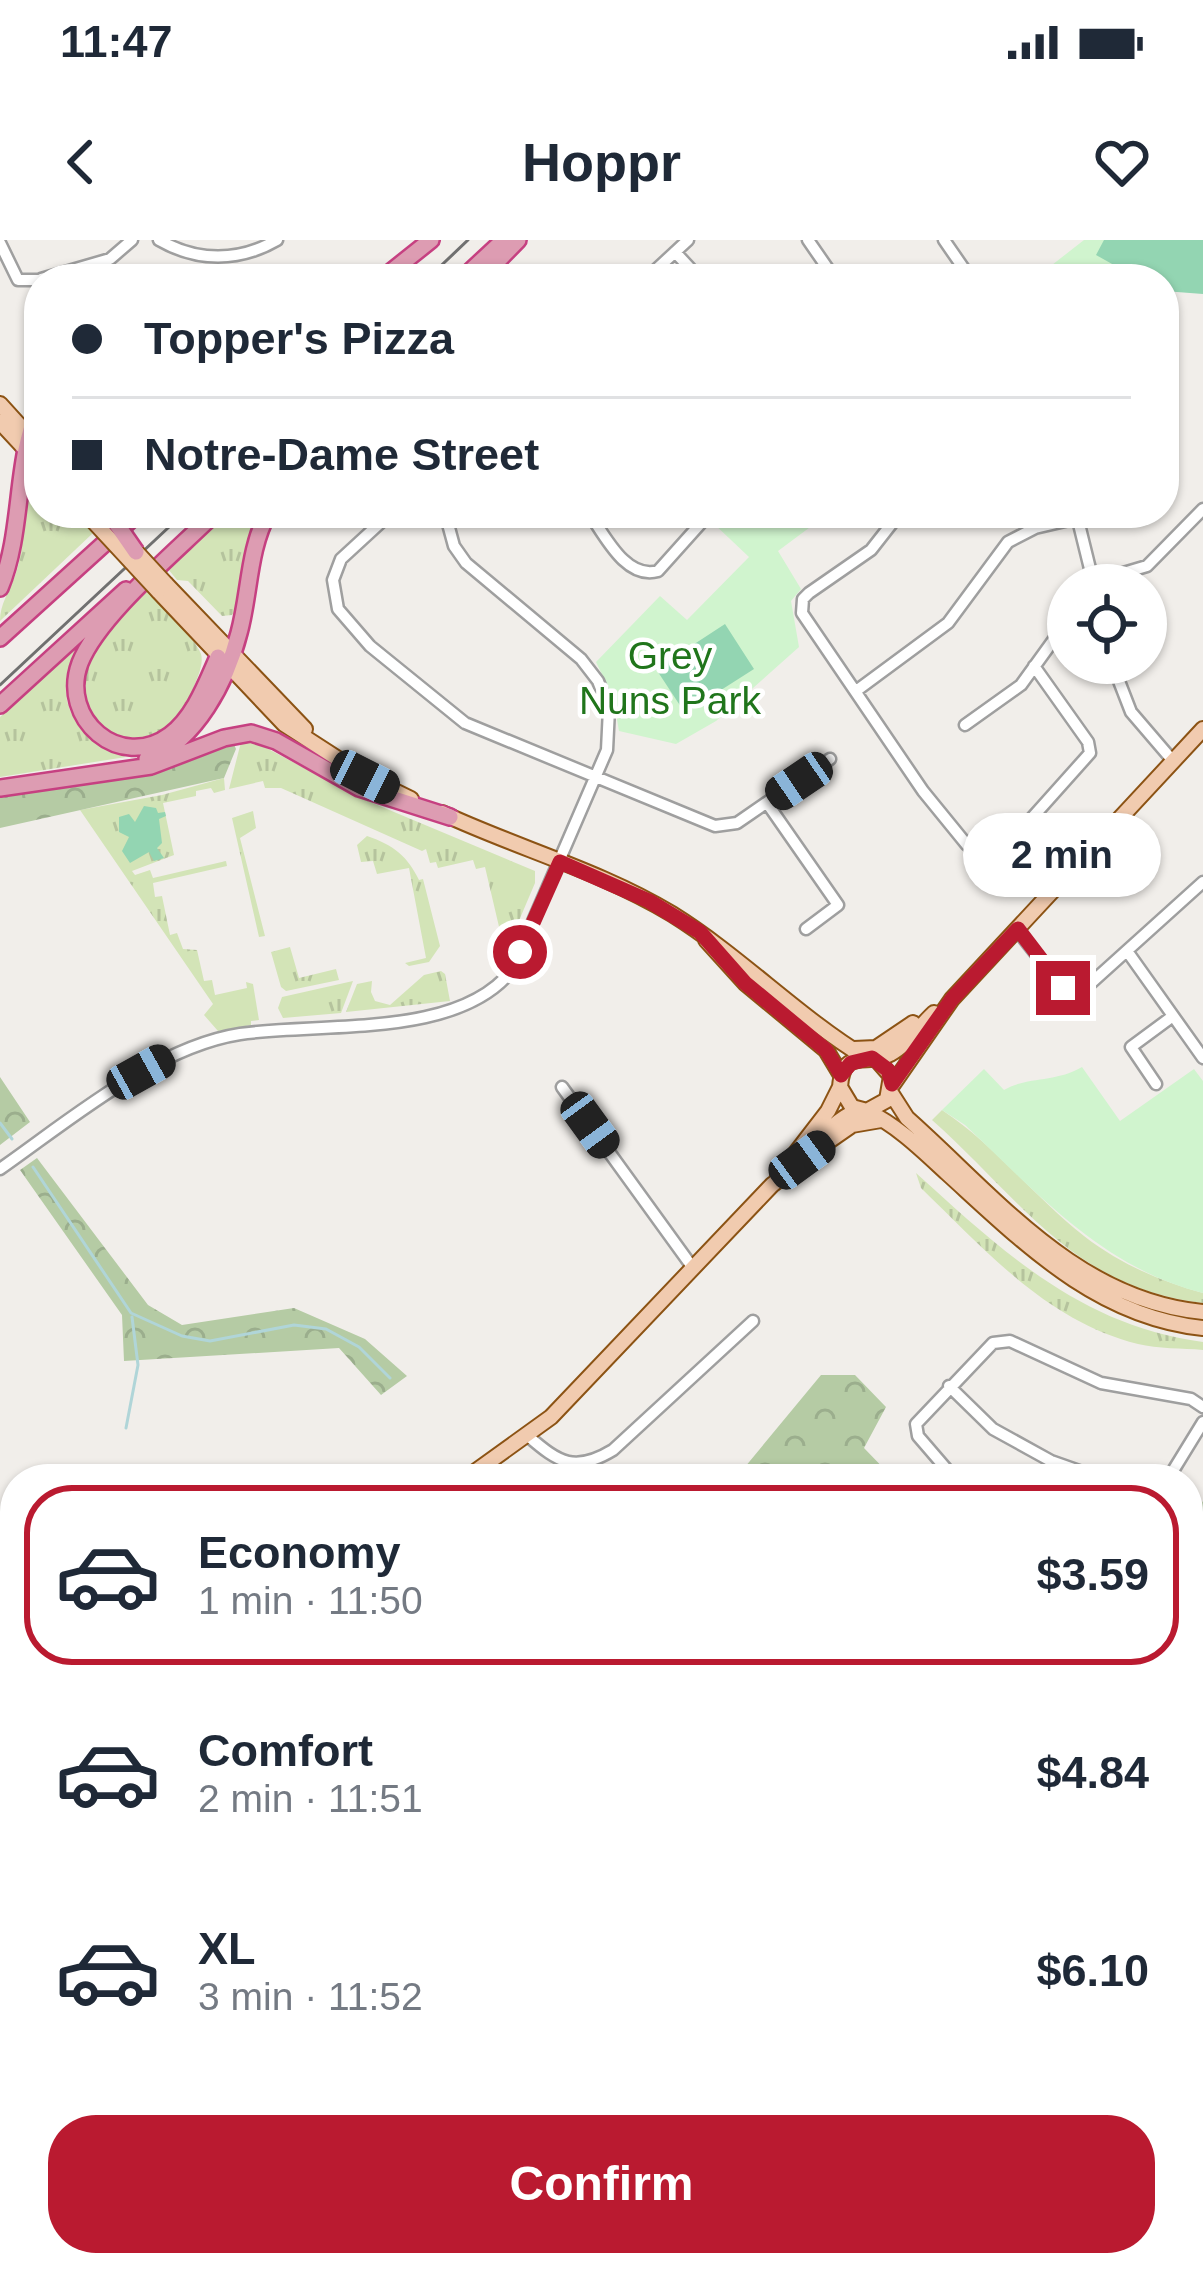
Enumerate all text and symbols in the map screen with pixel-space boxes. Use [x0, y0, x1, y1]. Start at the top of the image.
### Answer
text: 11:47 [60, 16, 173, 67]
icon: back [48, 129, 114, 195]
icon: heart [1089, 129, 1155, 195]
text: Hoppr [522, 132, 681, 192]
text: Topper's Pizza [144, 313, 454, 364]
text: Notre-Dame Street [144, 429, 539, 480]
map controls [1047, 564, 1167, 684]
button: locate [1047, 564, 1167, 684]
park label: Grey Nuns Park [579, 634, 762, 722]
car [325, 745, 405, 809]
car [759, 746, 839, 816]
callout: 2 min [964, 814, 1162, 898]
text: 2 min [1011, 833, 1113, 876]
route start [493, 925, 547, 979]
route end [1036, 961, 1090, 1015]
car [101, 1039, 181, 1105]
car [554, 1085, 626, 1165]
car [762, 1124, 842, 1196]
icon: car [54, 1521, 162, 1629]
text: Economy [198, 1527, 401, 1578]
text: $3.59 [1036, 1549, 1149, 1600]
text: 1 min · 11:50 [198, 1579, 423, 1622]
icon: car [54, 1719, 162, 1827]
text: Comfort [198, 1725, 373, 1776]
text: $4.84 [1036, 1747, 1149, 1798]
text: 2 min · 11:51 [198, 1777, 423, 1820]
icon: car [54, 1917, 162, 2025]
text: XL [198, 1923, 256, 1974]
text: $6.10 [1036, 1945, 1149, 1996]
text: 3 min · 11:52 [198, 1975, 423, 2018]
button: Confirm [48, 2115, 1155, 2253]

